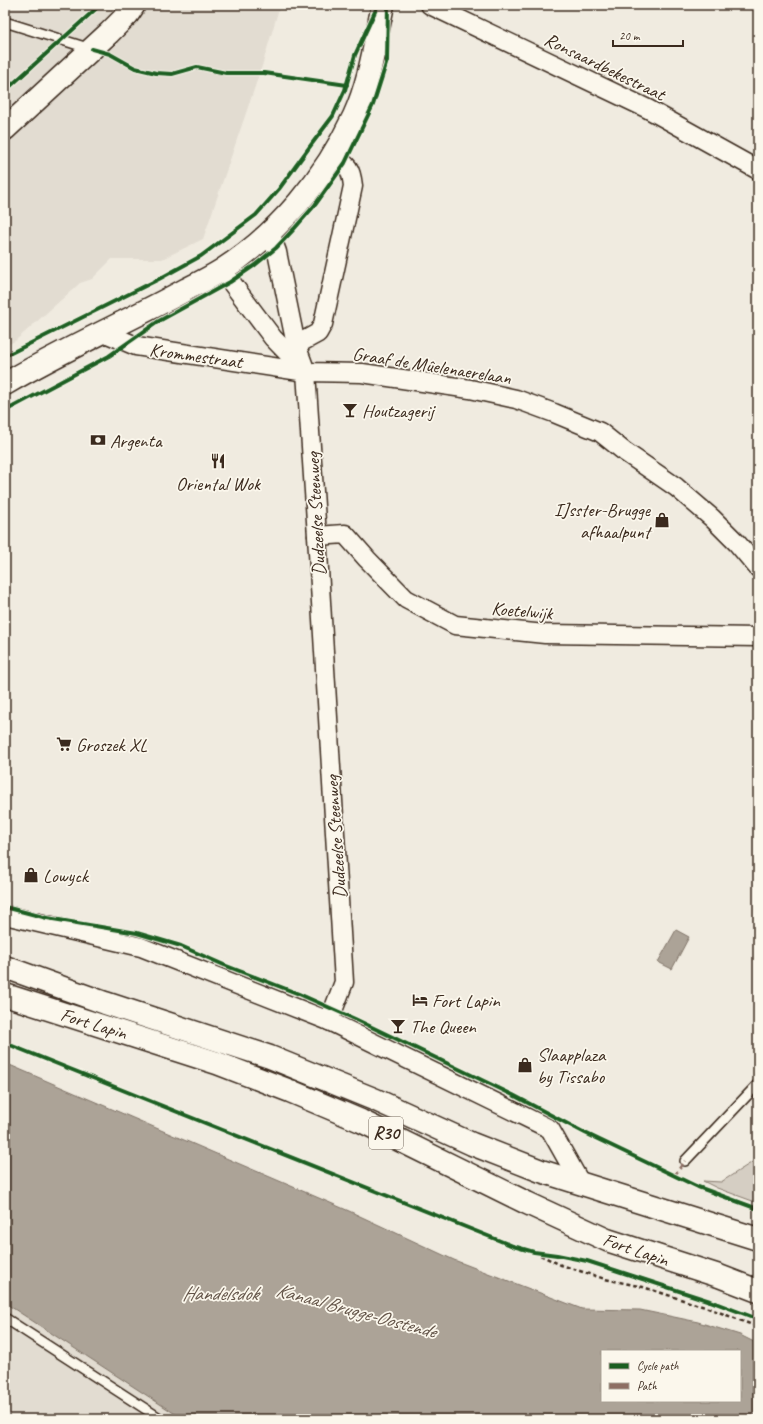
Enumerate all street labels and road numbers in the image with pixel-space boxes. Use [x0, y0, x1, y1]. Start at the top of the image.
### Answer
street label: Ronsaardbekestraat [540, 27, 670, 107]
street label: Krommestraat [148, 338, 245, 375]
street label: Graaf de Mûelenaerelaan [351, 342, 513, 390]
street label: Dudzeelse Steenweg [301, 450, 331, 576]
street label: Koetelwijk [490, 596, 555, 626]
street label: Dudzeelse Steenweg [320, 773, 352, 899]
street label: Fort Lapin [58, 1003, 130, 1045]
road number: R30 [369, 1117, 403, 1149]
street label: Fort Lapin [600, 1228, 672, 1272]

